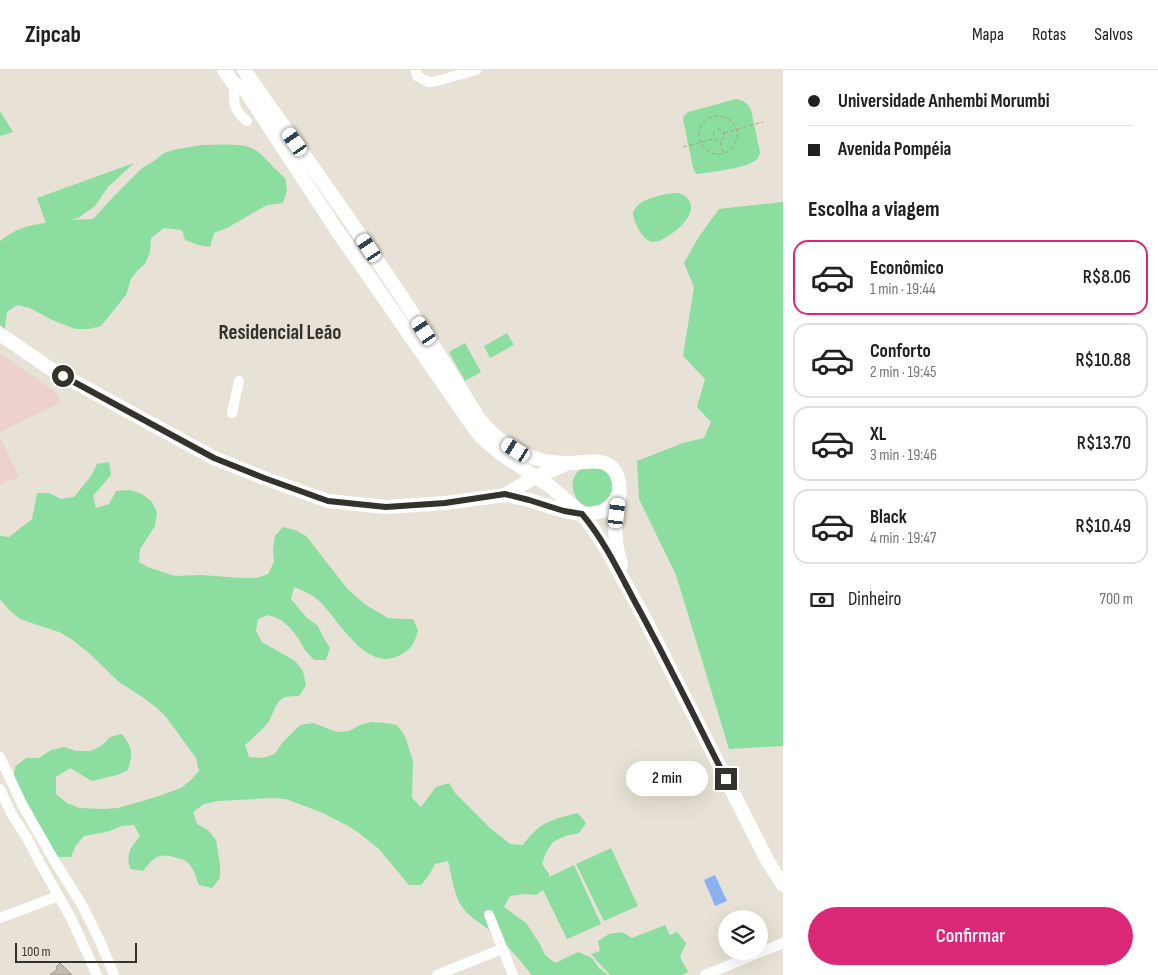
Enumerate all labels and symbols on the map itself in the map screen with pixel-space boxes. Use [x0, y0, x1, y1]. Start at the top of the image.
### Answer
car [280, 125, 309, 159]
car [354, 231, 383, 265]
car [409, 314, 438, 348]
district label: Residencial Leão [219, 320, 341, 345]
route start [52, 365, 74, 387]
car [499, 436, 532, 464]
car [607, 497, 626, 529]
callout: 2 min [626, 762, 708, 796]
route end [715, 768, 737, 790]
scale bar [15, 940, 138, 963]

